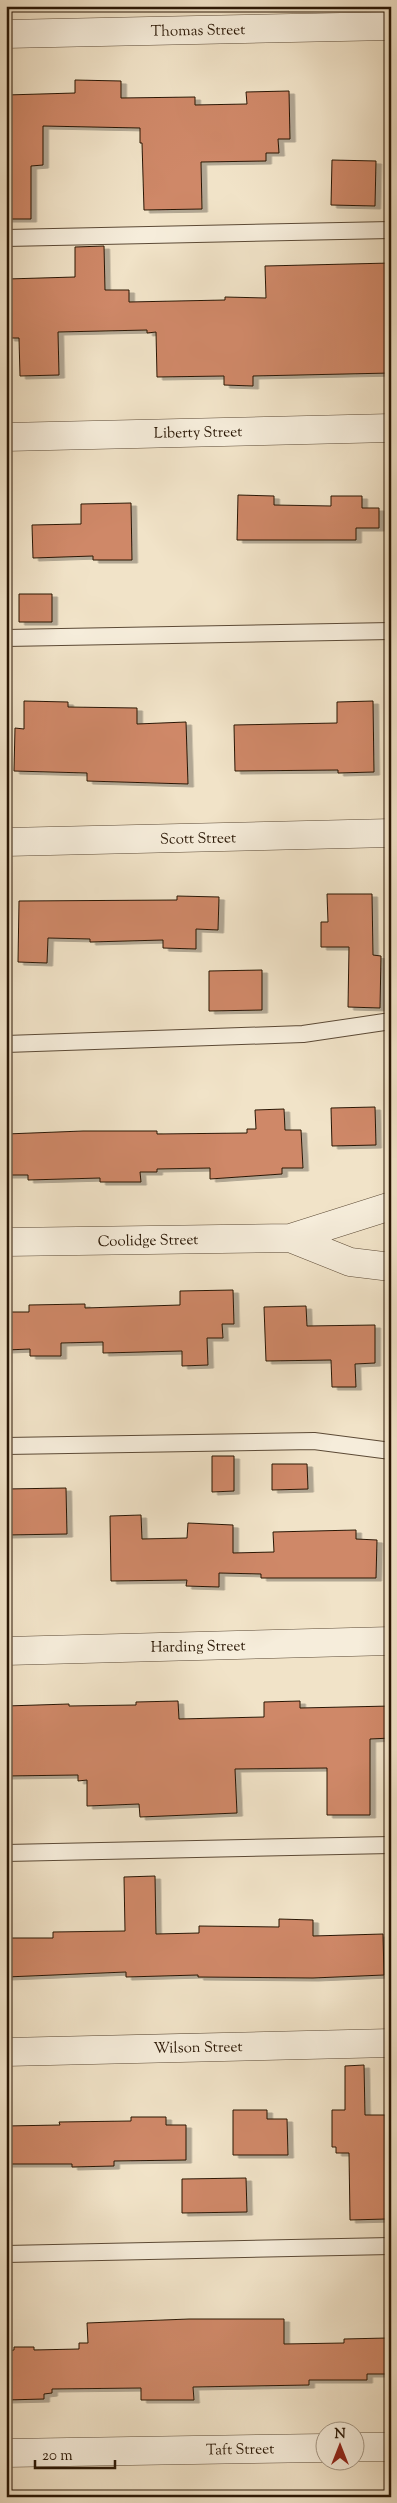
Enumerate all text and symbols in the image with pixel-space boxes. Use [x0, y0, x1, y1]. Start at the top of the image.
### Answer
street label: Thomas Street [151, 20, 245, 43]
street label: Liberty Street [154, 422, 242, 445]
street label: Scott Street [160, 828, 236, 851]
street label: Coolidge Street [97, 1230, 199, 1253]
street label: Harding Street [150, 1636, 246, 1659]
street label: Wilson Street [153, 2037, 243, 2060]
north arrow [314, 2420, 364, 2470]
text: N [334, 2425, 346, 2445]
scale bar [35, 2438, 115, 2470]
street label: Taft Street [206, 2439, 274, 2462]
text: 20 m [42, 2446, 73, 2467]

